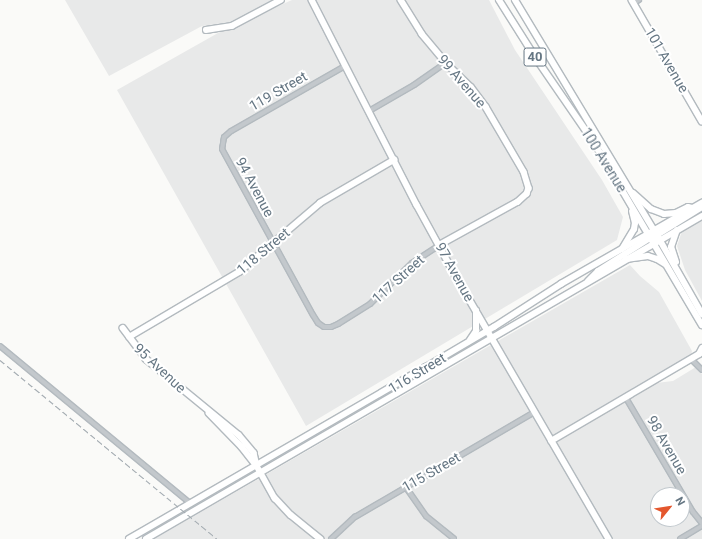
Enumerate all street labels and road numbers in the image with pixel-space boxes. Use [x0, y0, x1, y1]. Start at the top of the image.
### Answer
street label: 101 Avenue [642, 24, 692, 96]
road number: 40 [523, 46, 547, 68]
street label: 99 Avenue [434, 51, 490, 111]
street label: 119 Street [246, 68, 310, 114]
street label: 100 Avenue [578, 125, 630, 195]
street label: 94 Avenue [232, 154, 278, 220]
street label: 118 Street [233, 224, 293, 278]
street label: 97 Avenue [432, 240, 478, 304]
street label: 117 Street [369, 251, 427, 307]
street label: 95 Avenue [131, 340, 189, 396]
street label: 116 Street [385, 349, 449, 397]
street label: 98 Avenue [643, 413, 691, 477]
street label: 115 Street [399, 449, 463, 495]

